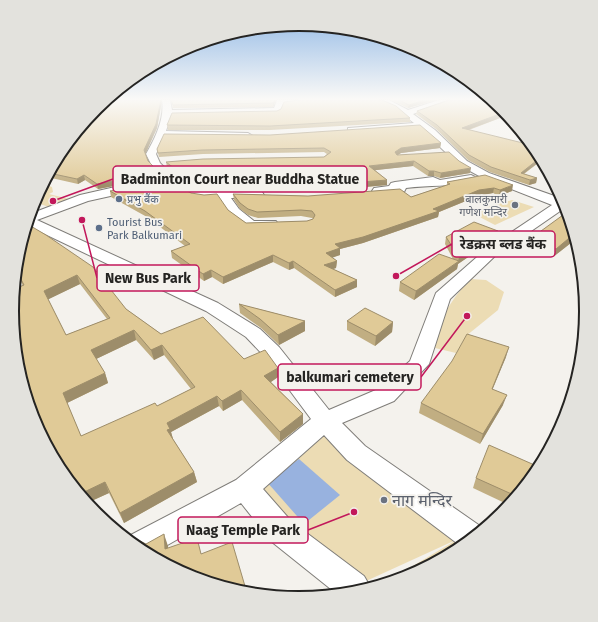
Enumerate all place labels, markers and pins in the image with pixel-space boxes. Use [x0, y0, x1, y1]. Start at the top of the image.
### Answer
callout: Badminton Court near Buddha Statue [113, 166, 367, 192]
place label: प्रभु बैंक [127, 193, 159, 206]
place label: बालकुमारी गणेश मन्दिर [459, 193, 507, 219]
marker: प्रभु बैंक [114, 194, 124, 204]
marker: बालकुमारी गणेश मन्दिर [510, 200, 520, 210]
place label: Tourist Bus Park Balkumari [107, 216, 182, 242]
marker: Tourist Bus Park Balkumari [94, 223, 104, 233]
callout: रेडक्रस ब्लड बैंक [452, 231, 555, 257]
callout: New Bus Park [97, 265, 199, 291]
callout: balkumari cemetery [278, 364, 421, 390]
place label: नाग मन्दिर [392, 491, 452, 510]
marker: नाग मन्दिर [379, 495, 389, 505]
callout: Naag Temple Park [178, 517, 308, 543]

